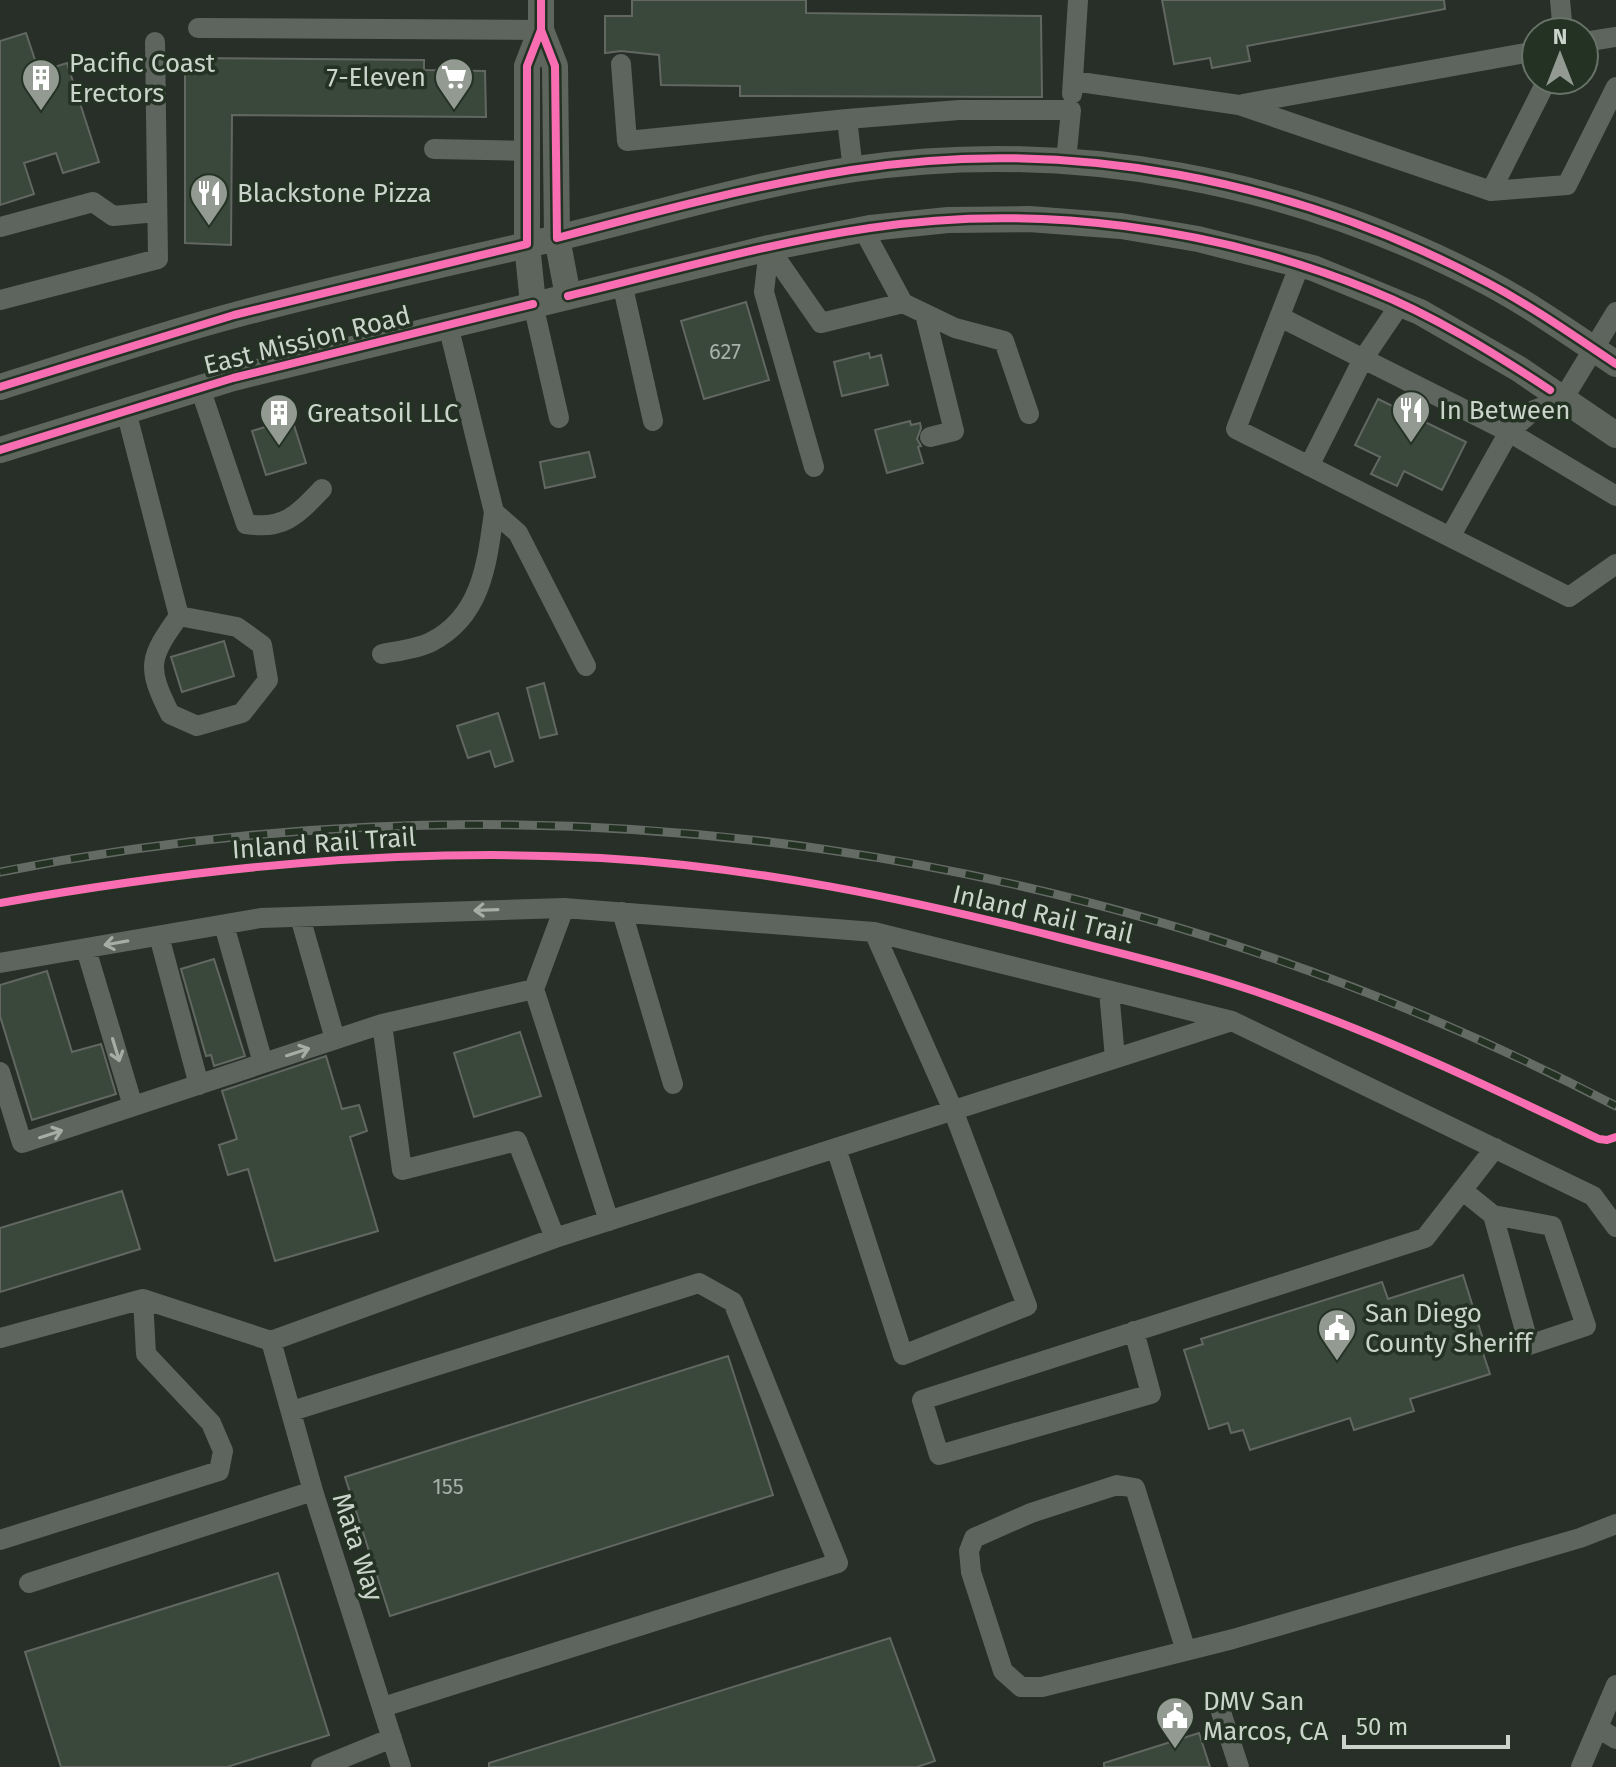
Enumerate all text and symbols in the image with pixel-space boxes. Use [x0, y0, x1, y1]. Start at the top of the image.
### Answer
north arrow [1520, 16, 1600, 96]
text: N [1553, 23, 1567, 50]
place label: Pacific Coast Erectors [69, 48, 216, 109]
supermarket icon: 7-Eleven [433, 56, 475, 111]
building icon: Pacific Coast Erectors [20, 57, 62, 112]
place label: 7-Eleven [327, 62, 426, 93]
restaurant icon: Blackstone Pizza [188, 172, 230, 227]
place label: Blackstone Pizza [237, 178, 432, 209]
street label: East Mission Road [200, 300, 414, 381]
house number: 627 [709, 338, 741, 365]
restaurant icon: In Between [1390, 389, 1432, 444]
building icon: Greatsoil LLC [258, 392, 300, 447]
place label: In Between [1439, 395, 1570, 426]
place label: Greatsoil LLC [307, 398, 459, 429]
street label: Inland Rail Trail [231, 822, 418, 865]
street label: Inland Rail Trail [949, 879, 1137, 950]
one-way arrow [473, 903, 500, 918]
one-way arrow [104, 937, 129, 952]
one-way arrow [110, 1037, 125, 1062]
one-way arrow [285, 1043, 310, 1058]
one-way arrow [39, 1125, 64, 1140]
place label: San Diego County Sheriff [1365, 1298, 1534, 1359]
public building icon: San Diego County Sheriff [1316, 1307, 1358, 1362]
house number: 155 [432, 1473, 464, 1500]
street label: Mata Way [325, 1489, 390, 1605]
place label: DMV San Marcos, CA [1203, 1686, 1329, 1747]
public building icon: DMV San Marcos, CA [1154, 1695, 1196, 1750]
scale bar [1344, 1699, 1508, 1749]
text: 50 m [1356, 1713, 1408, 1741]

